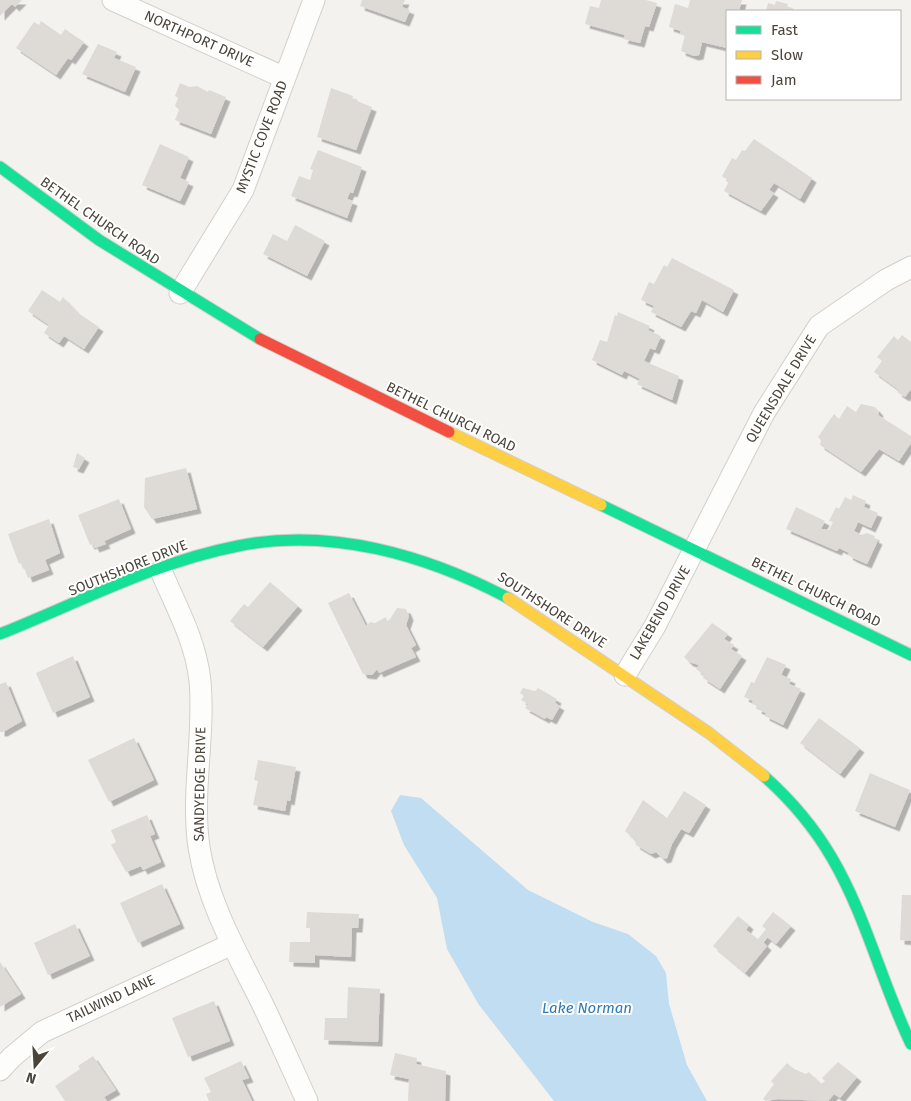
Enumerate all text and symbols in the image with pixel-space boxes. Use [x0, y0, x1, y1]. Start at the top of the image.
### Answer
street label: NORTHPORT DRIVE [142, 7, 256, 71]
legend [726, 10, 901, 100]
text: Fast [771, 21, 798, 39]
text: Slow [771, 46, 803, 64]
text: Jam [771, 71, 797, 89]
street label: MYSTIC COVE ROAD [233, 78, 291, 196]
street label: BETHEL CHURCH ROAD [37, 173, 163, 269]
street label: QUEENSDALE DRIVE [742, 332, 820, 446]
street label: BETHEL CHURCH ROAD [384, 378, 518, 456]
street label: SOUTHSHORE DRIVE [66, 536, 190, 600]
street label: BETHEL CHURCH ROAD [749, 553, 883, 631]
street label: LAKEBEND DRIVE [626, 563, 694, 663]
street label: SOUTHSHORE DRIVE [494, 568, 610, 652]
street label: SANDYEDGE DRIVE [190, 726, 210, 842]
street label: TAILWIND LANE [64, 971, 158, 1027]
water label: Lake Norman [542, 999, 632, 1017]
north arrow [10, 1041, 60, 1091]
text: N [24, 1068, 38, 1087]

